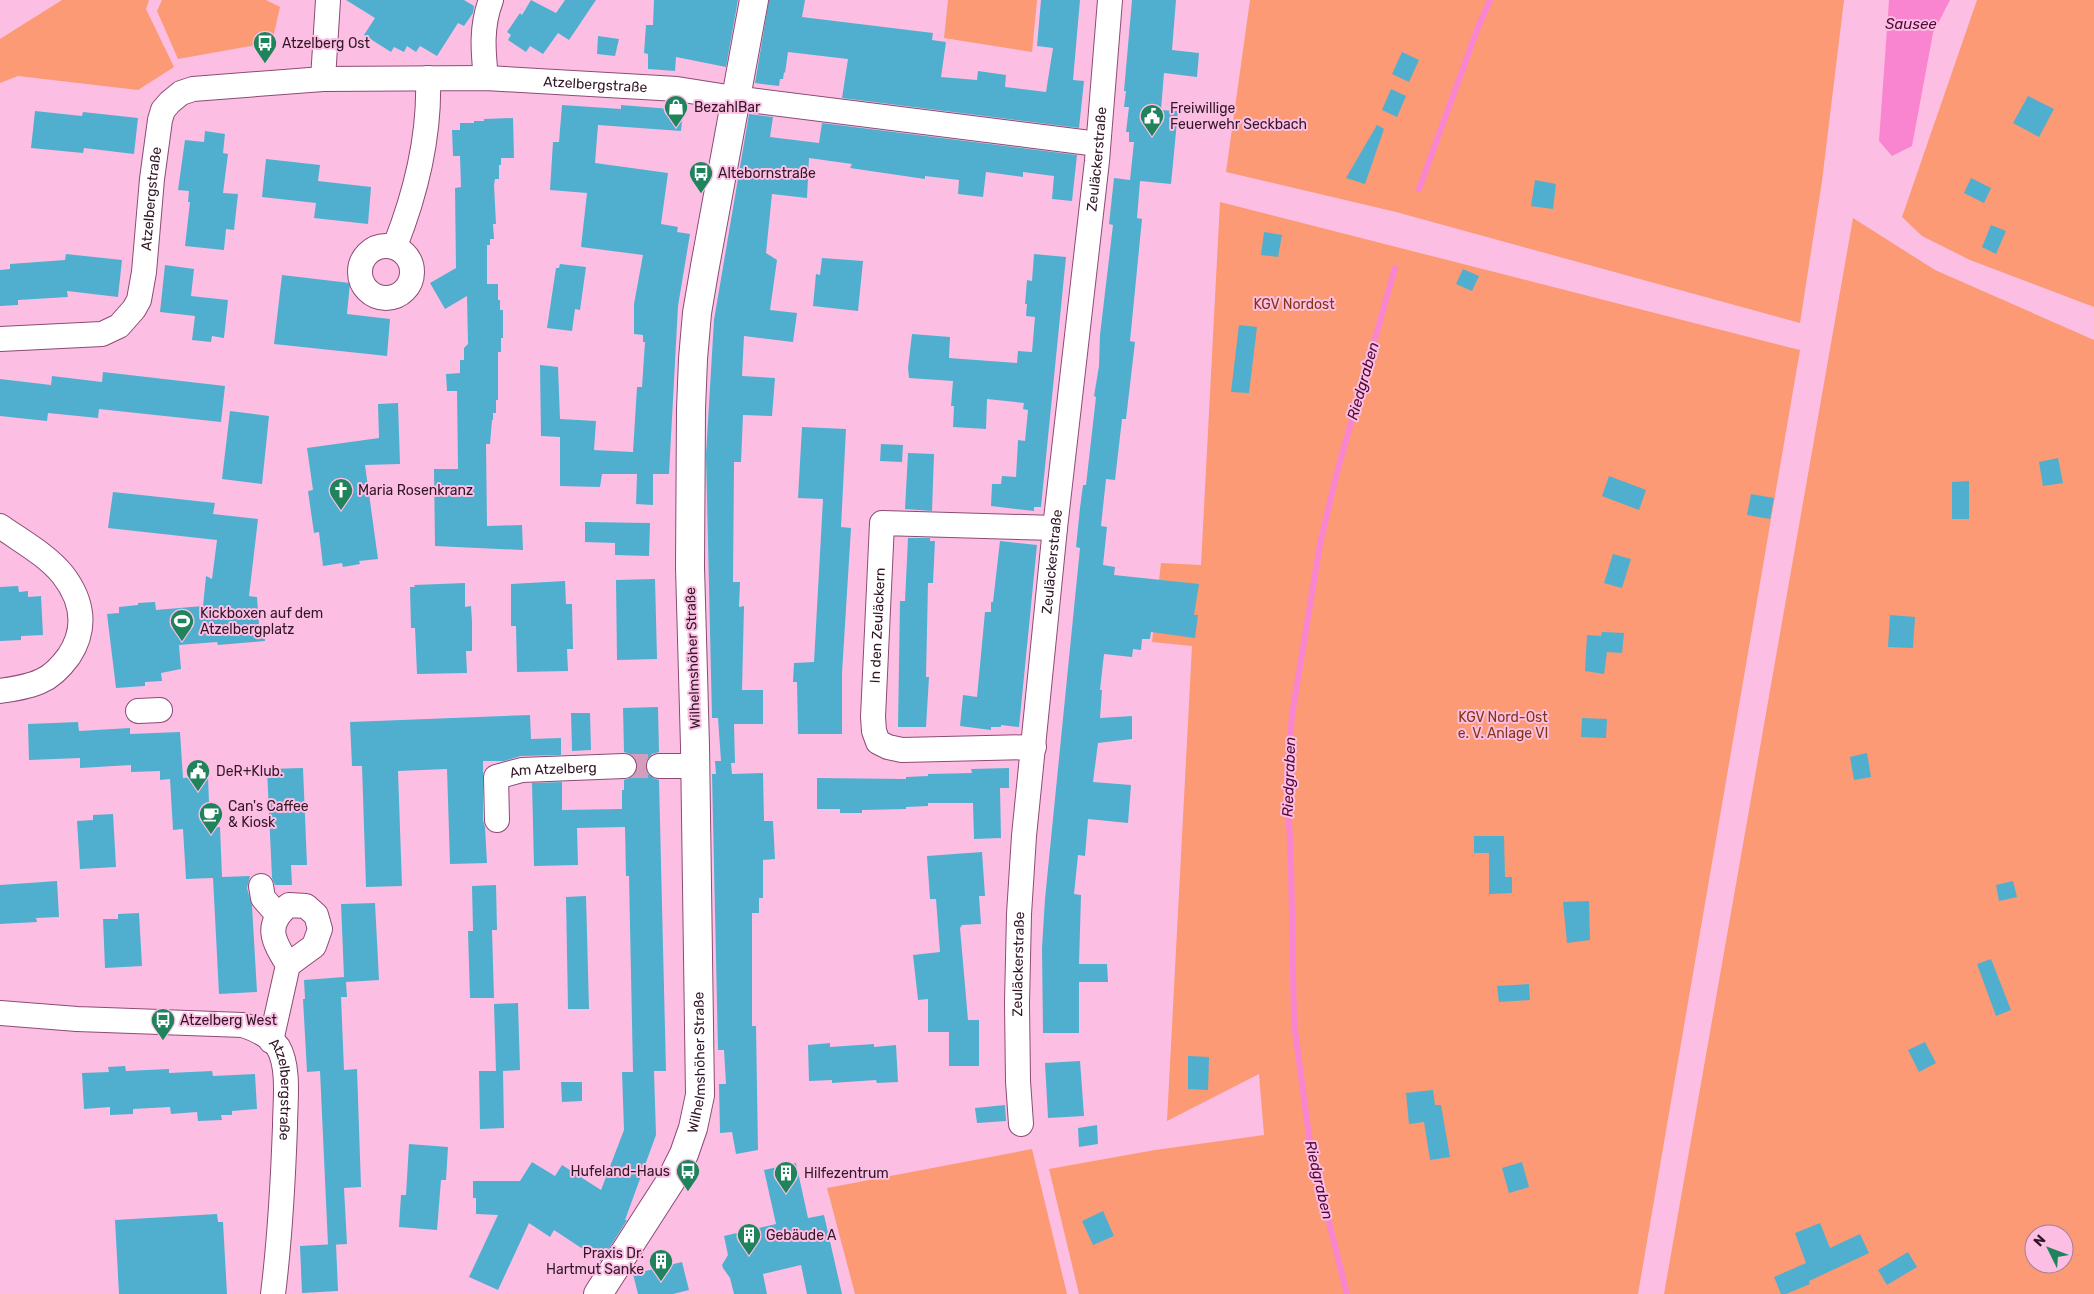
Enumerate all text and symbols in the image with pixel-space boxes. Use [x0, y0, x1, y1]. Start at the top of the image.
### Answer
water label: Sausee [1885, 15, 1937, 33]
bus stop icon: Atzelberg Ost [252, 30, 278, 64]
place label: Atzelberg Ost [282, 35, 370, 52]
street label: Atzelbergstraße [543, 73, 648, 96]
shop icon: BezahlBar [663, 94, 689, 128]
place label: BezahlBar [694, 99, 761, 116]
place label: Freiwillige Feuerwehr Seckbach [1170, 100, 1307, 133]
public building icon: Freiwillige Feuerwehr Seckbach [1139, 103, 1165, 137]
street label: Zeuläckerstraße [1083, 106, 1110, 212]
street label: Atzelbergstraße [137, 146, 165, 251]
bus stop icon: Altebornstraße [688, 160, 714, 194]
place label: Altebornstraße [718, 165, 816, 182]
park label: KGV Nordost [1253, 296, 1335, 313]
water label: Riedgraben [1343, 340, 1383, 422]
church icon: Maria Rosenkranz [328, 477, 354, 511]
place label: Maria Rosenkranz [358, 482, 473, 499]
street label: Zeuläckerstraße [1038, 508, 1066, 615]
street label: In den Zeuläckern [866, 567, 888, 684]
street label: Wilhelmshöher Straße [682, 587, 704, 729]
place label: Kickboxen auf dem Atzelbergplatz [200, 605, 323, 638]
sports icon: Kickboxen auf dem Atzelbergplatz [169, 608, 195, 642]
park label: KGV Nord-Ost e. V. Anlage VI [1458, 709, 1548, 742]
water label: Riedgraben [1279, 736, 1299, 818]
public building icon: DeR+Klub. [185, 758, 211, 792]
street label: Am Atzelberg [508, 759, 597, 781]
place label: DeR+Klub. [216, 763, 283, 780]
place label: Can's Caffee & Kiosk [228, 798, 309, 831]
cafe icon: Can's Caffee & Kiosk [198, 801, 224, 835]
street label: Zeuläckerstraße [1008, 911, 1028, 1017]
street label: Wilhelmshöher Straße [684, 991, 709, 1135]
bus stop icon: Atzelberg West [150, 1007, 176, 1041]
place label: Atzelberg West [180, 1012, 278, 1029]
street label: Atzelbergstraße [266, 1034, 295, 1141]
water label: Riedgraben [1301, 1139, 1337, 1221]
bus stop icon: Hufeland-Haus [675, 1158, 701, 1192]
building icon: Hilfezentrum [773, 1160, 799, 1194]
place label: Hufeland-Haus [571, 1163, 670, 1180]
place label: Hilfezentrum [804, 1165, 889, 1182]
building icon: Gebäude A [736, 1222, 762, 1256]
north arrow [2024, 1224, 2074, 1274]
place label: Gebäude A [766, 1227, 837, 1244]
text: N [2030, 1231, 2049, 1250]
place label: Praxis Dr. Hartmut Sanke [546, 1245, 644, 1278]
building icon: Praxis Dr. Hartmut Sanke [648, 1248, 674, 1282]

